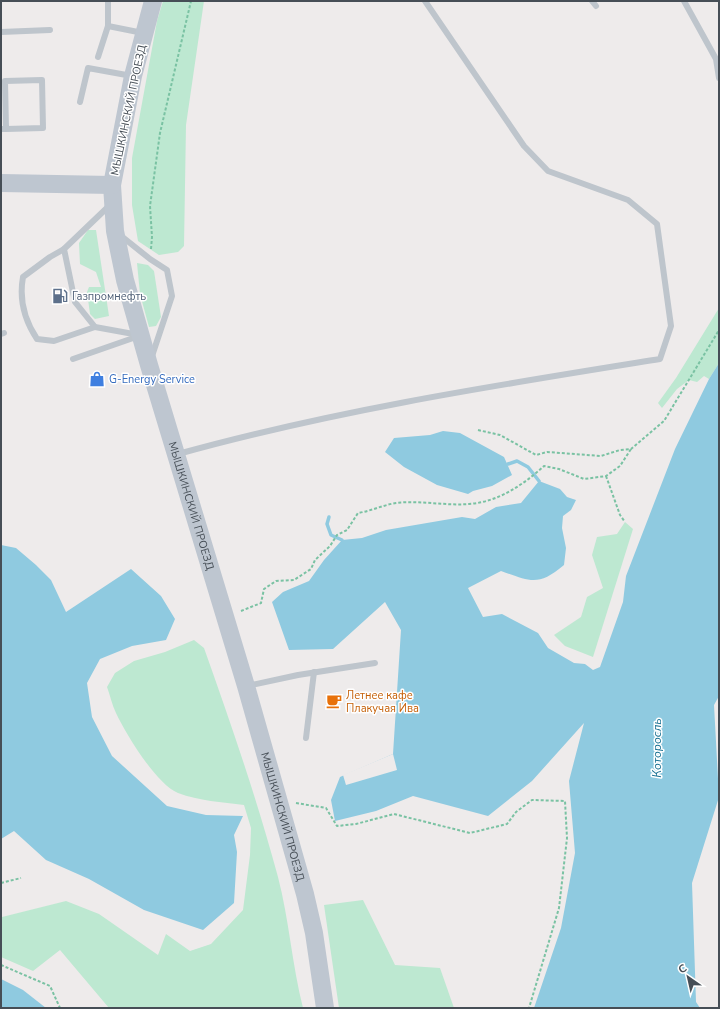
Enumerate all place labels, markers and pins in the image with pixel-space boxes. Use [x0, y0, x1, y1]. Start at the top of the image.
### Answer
fuel station icon: Газпромнефть [51, 287, 69, 305]
place label: Газпромнефть [72, 289, 146, 304]
shop icon: G-Energy Service [88, 370, 106, 388]
place label: G-Energy Service [109, 372, 195, 387]
place label: Летнее кафе Плакучая Ива [346, 688, 419, 716]
cafe icon: Летнее кафе Плакучая Ива [325, 692, 343, 710]

